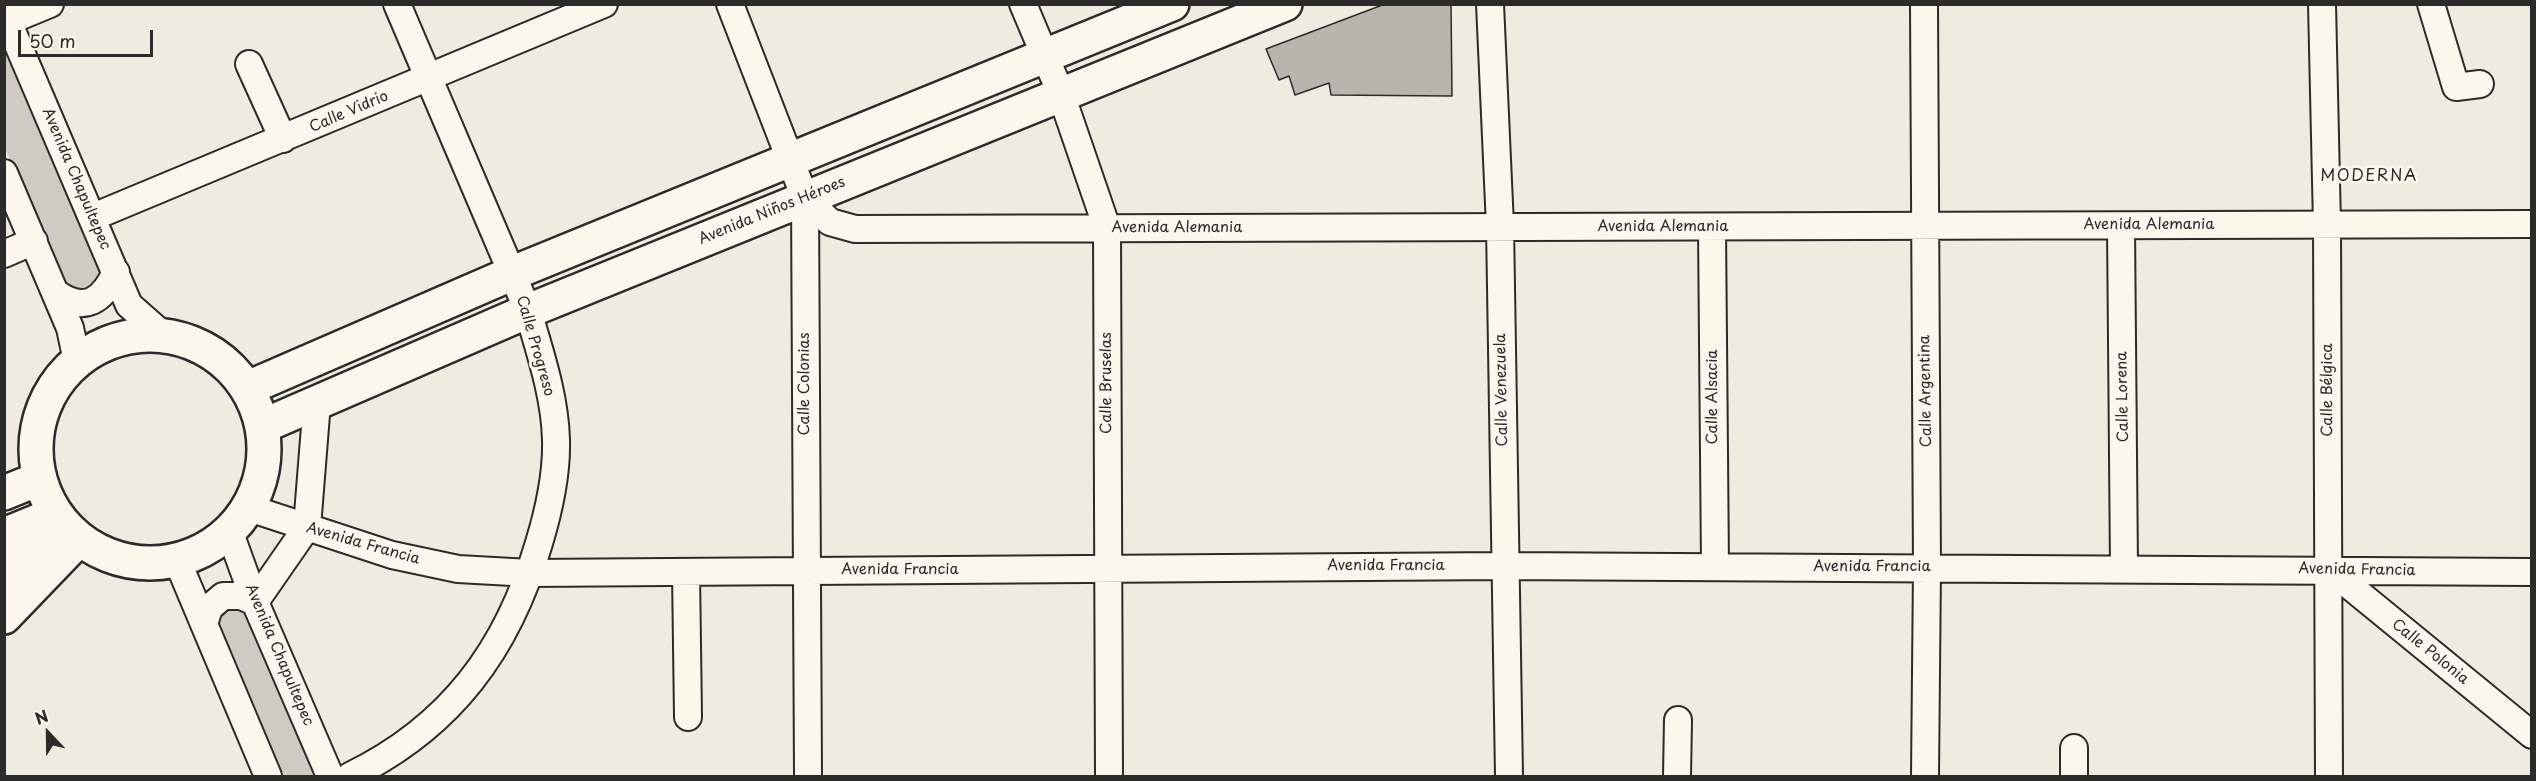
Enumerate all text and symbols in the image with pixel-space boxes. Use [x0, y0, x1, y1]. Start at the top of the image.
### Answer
scale bar [21, 18, 156, 56]
text: 50 m [29, 27, 76, 54]
street label: Calle Vidrio [307, 87, 391, 137]
street label: Avenida Chapultepec [38, 105, 114, 253]
district label: MODERNA [2321, 167, 2417, 187]
street label: Avenida Niños Héroes [696, 173, 848, 249]
street label: Avenida Alemania [2084, 216, 2214, 234]
street label: Avenida Alemania [1598, 218, 1728, 236]
street label: Avenida Alemania [1112, 219, 1242, 237]
street label: Calle Progreso [512, 294, 558, 398]
street label: Calle Colonias [796, 332, 814, 436]
street label: Calle Bruselas [1098, 332, 1116, 434]
street label: Calle Venezuela [1492, 333, 1512, 447]
street label: Calle Argentina [1916, 335, 1936, 447]
street label: Calle Bélgica [2319, 343, 2337, 437]
street label: Calle Alsacia [1704, 349, 1722, 445]
street label: Calle Lorena [2113, 351, 2133, 443]
street label: Avenida Francia [304, 519, 422, 569]
street label: Avenida Francia [1327, 557, 1445, 575]
street label: Avenida Francia [1813, 558, 1931, 576]
street label: Avenida Francia [2298, 560, 2416, 580]
street label: Avenida Francia [841, 561, 959, 579]
street label: Avenida Chapultepec [241, 581, 317, 729]
street label: Calle Polonia [2388, 616, 2472, 688]
north arrow [18, 703, 78, 763]
text: N [31, 703, 52, 730]

